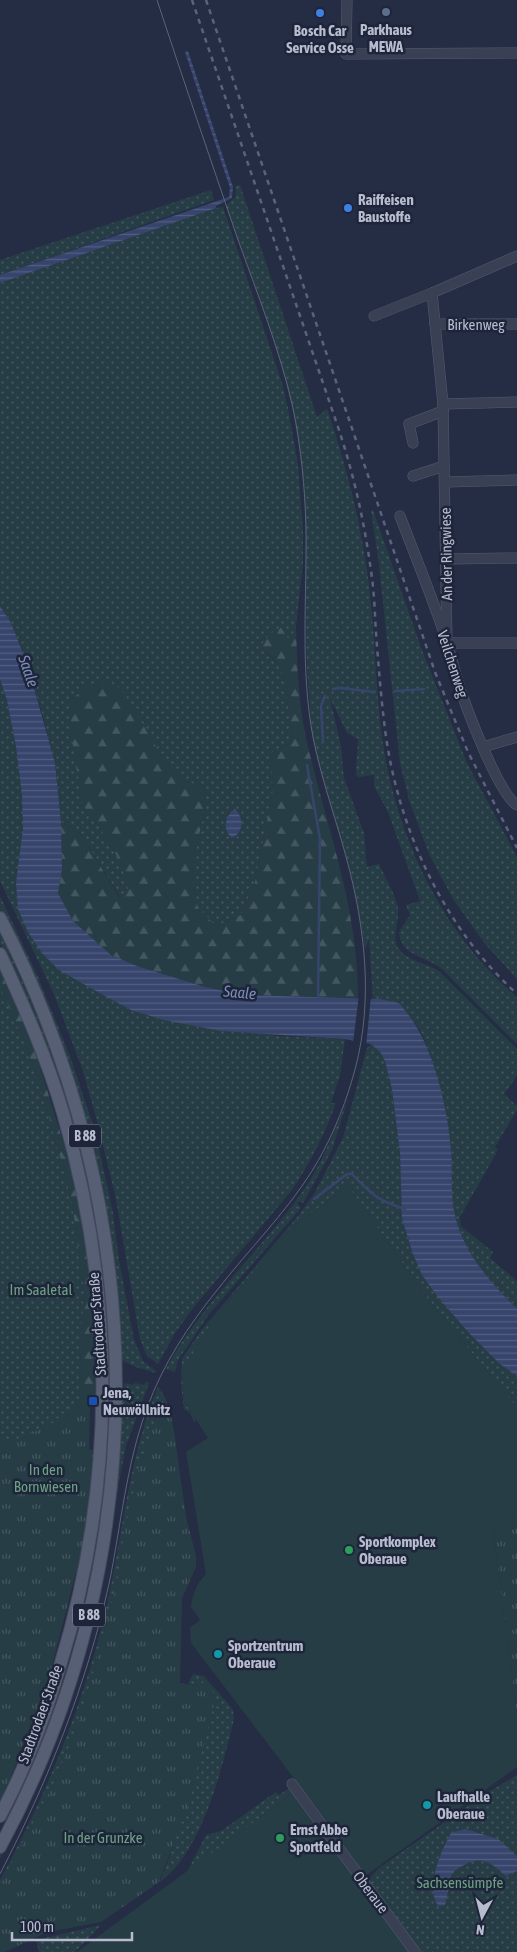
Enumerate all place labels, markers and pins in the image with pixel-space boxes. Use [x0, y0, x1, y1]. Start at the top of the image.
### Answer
marker: Parkhaus MEWA [380, 6, 392, 18]
marker: Bosch Car Service Osse [314, 7, 326, 19]
place label: Parkhaus MEWA [360, 21, 413, 55]
place label: Bosch Car Service Osse [286, 22, 354, 56]
place label: Raiffeisen Baustoffe [358, 191, 414, 225]
marker: Raiffeisen Baustoffe [342, 202, 354, 214]
place label: Jena, Neuwöllnitz [102, 1384, 171, 1418]
marker: Jena, Neuwöllnitz [87, 1395, 99, 1407]
place label: Sportkomplex Oberaue [359, 1533, 436, 1567]
marker: Sportkomplex Oberaue [343, 1544, 355, 1556]
place label: Sportzentrum Oberaue [228, 1637, 303, 1671]
marker: Sportzentrum Oberaue [212, 1648, 224, 1660]
place label: Laufhalle Oberaue [437, 1788, 490, 1822]
marker: Laufhalle Oberaue [421, 1799, 433, 1811]
place label: Ernst Abbe Sportfeld [290, 1821, 348, 1855]
marker: Ernst Abbe Sportfeld [274, 1832, 286, 1844]

